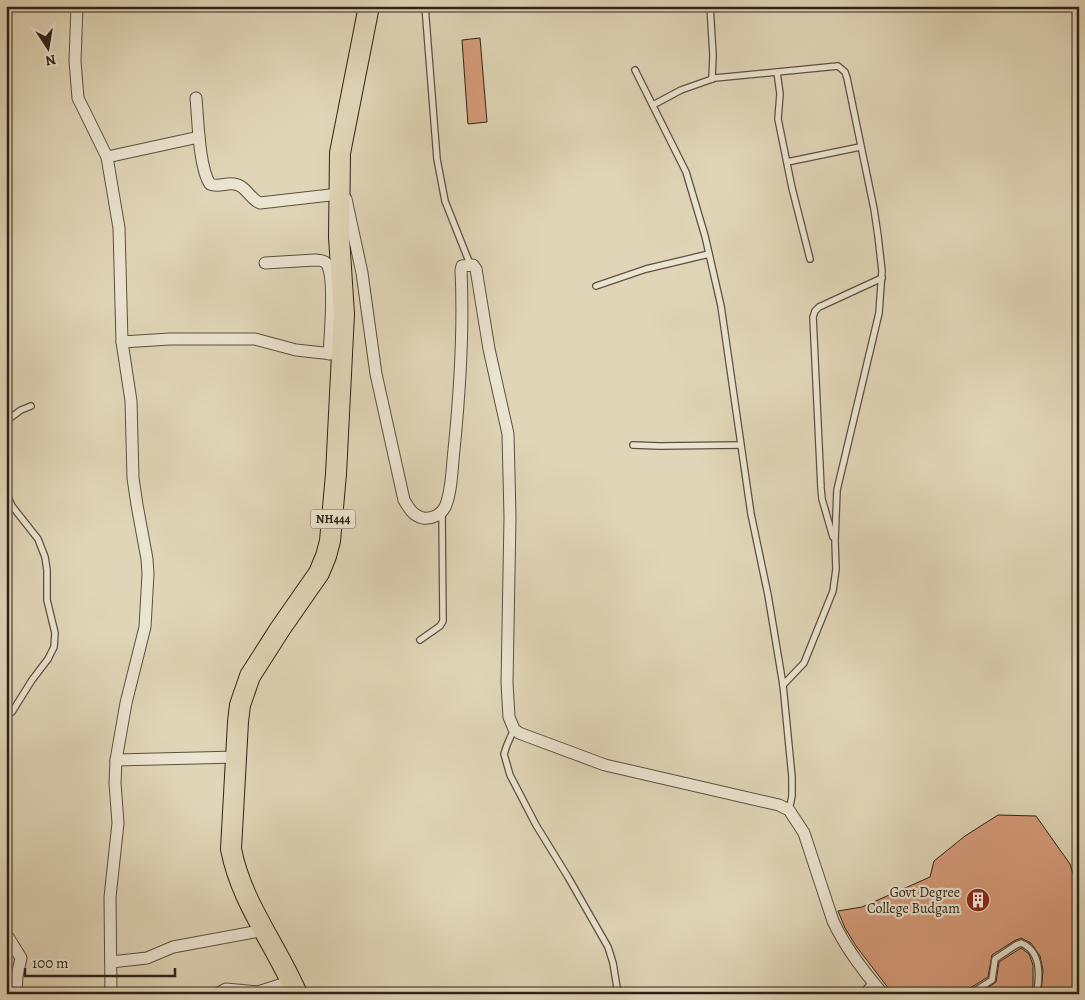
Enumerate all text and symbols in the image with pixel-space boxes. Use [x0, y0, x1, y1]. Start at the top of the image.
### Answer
north arrow [22, 22, 72, 72]
text: N [44, 50, 58, 71]
road number: NH444 [310, 509, 356, 528]
place label: Govt Degree College Budgam [867, 883, 960, 918]
building icon: Govt Degree College Budgam [965, 887, 991, 913]
scale bar [25, 945, 175, 977]
text: 100 m [32, 953, 69, 973]

